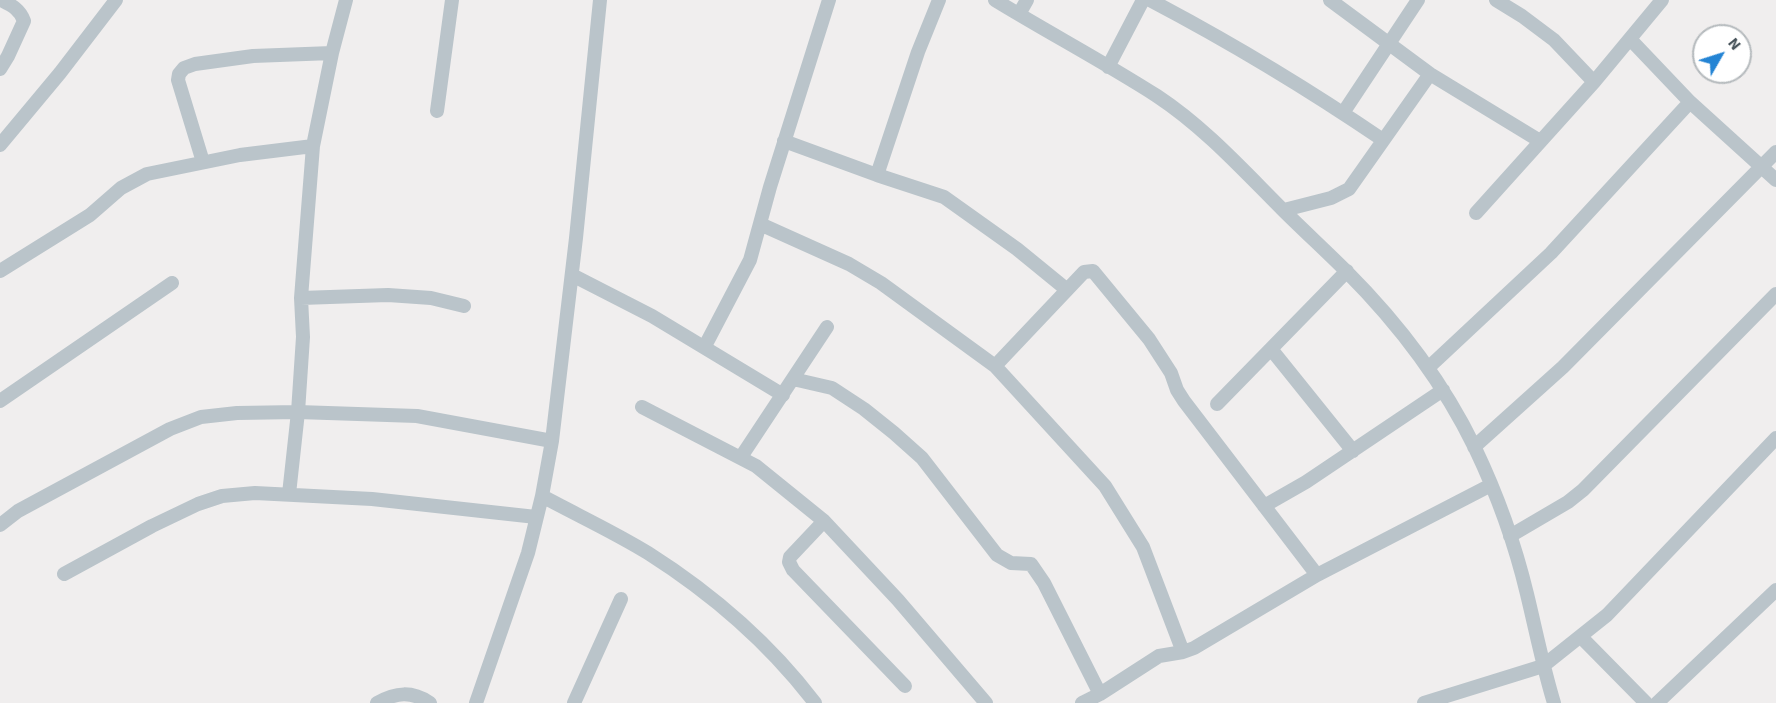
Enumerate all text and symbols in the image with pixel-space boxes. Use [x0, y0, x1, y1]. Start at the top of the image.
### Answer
north arrow [1692, 24, 1752, 84]
text: N [1723, 33, 1746, 55]

